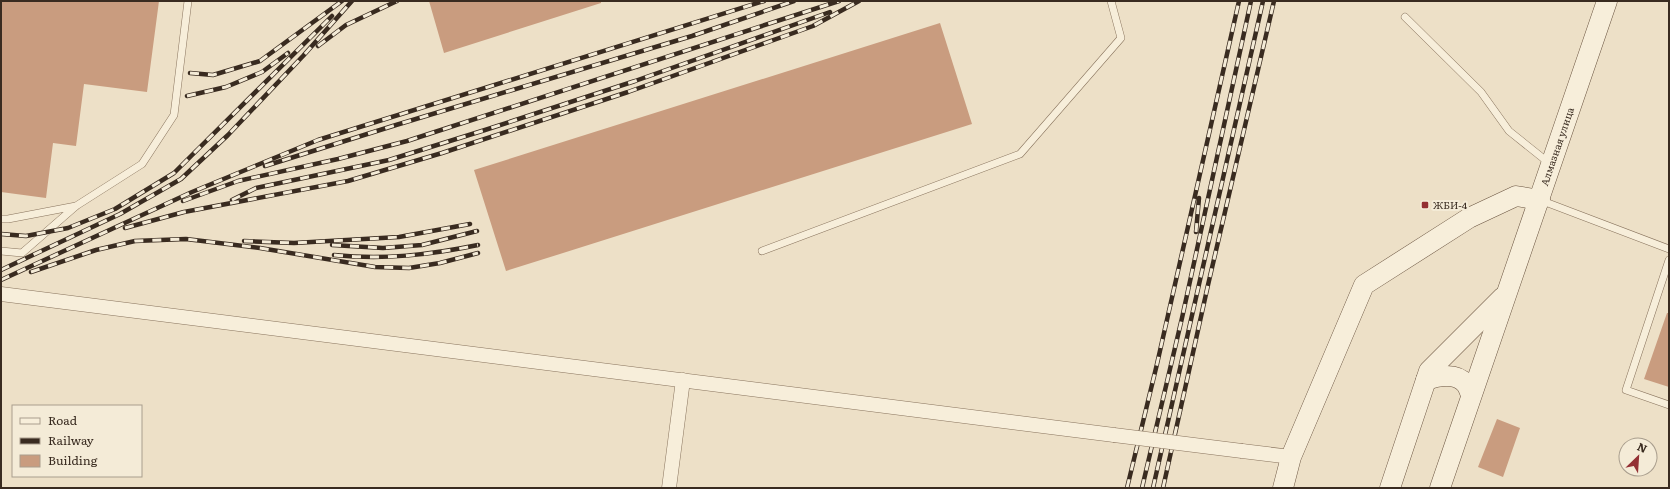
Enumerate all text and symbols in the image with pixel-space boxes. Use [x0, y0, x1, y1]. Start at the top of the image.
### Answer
street label: Алмазная улица [1536, 104, 1577, 188]
place label: ЖБИ-4 [1433, 197, 1468, 212]
marker: ЖБИ-4 [1420, 200, 1430, 210]
legend [12, 405, 142, 477]
text: Road [48, 411, 78, 429]
text: Railway [48, 431, 94, 449]
north arrow [1618, 437, 1658, 477]
text: N [1635, 438, 1650, 456]
text: Building [48, 451, 98, 469]

